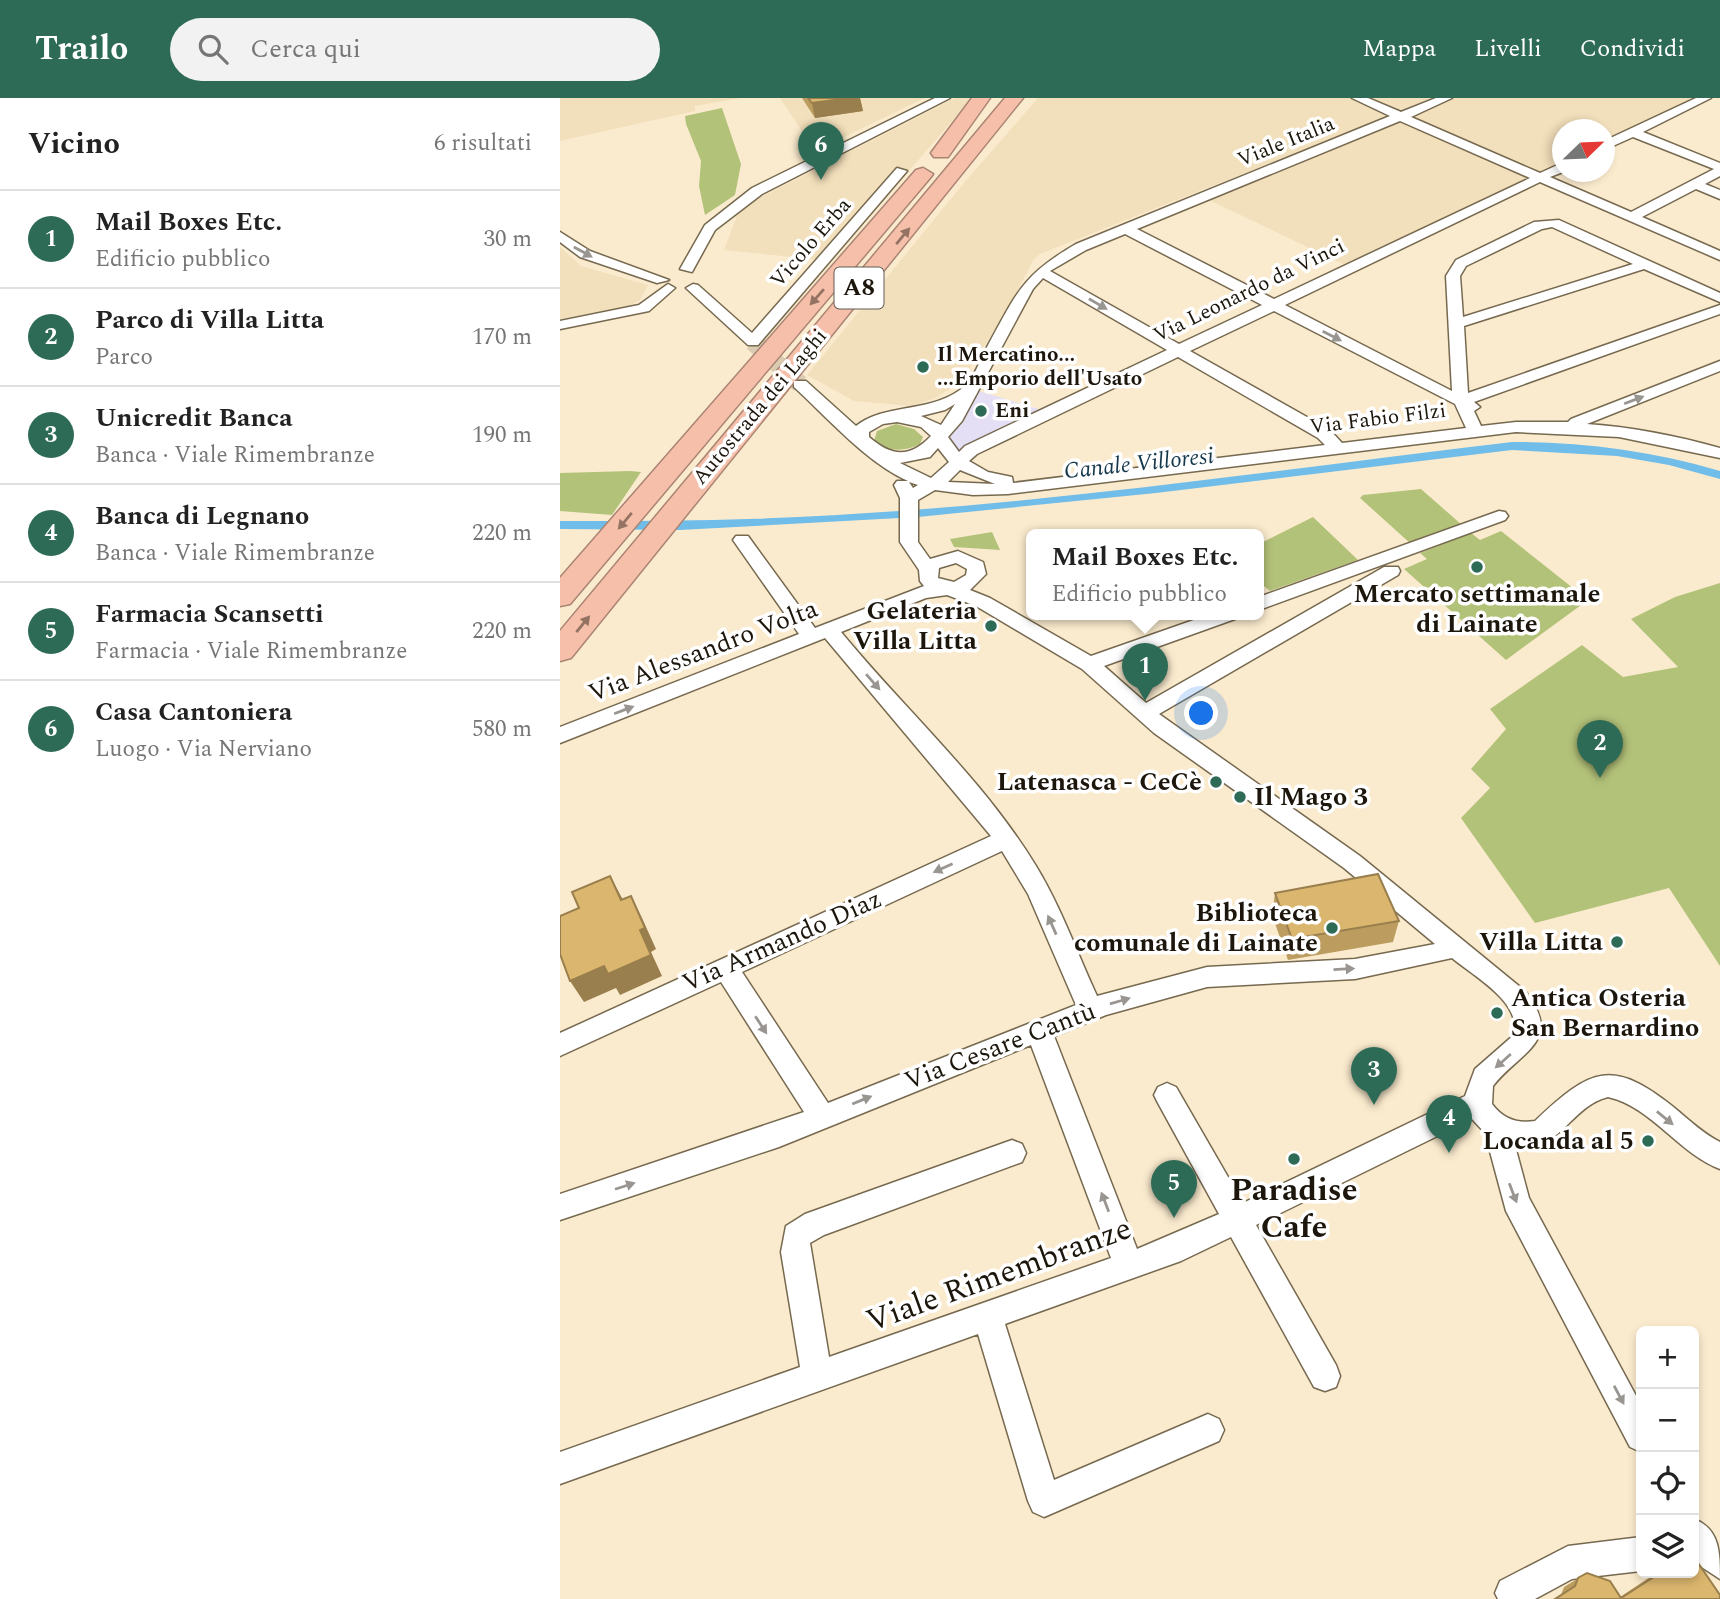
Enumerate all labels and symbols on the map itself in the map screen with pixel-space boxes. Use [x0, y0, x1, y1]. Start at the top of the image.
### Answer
street label: Viale Italia [1232, 108, 1340, 176]
north arrow [1552, 119, 1615, 182]
pin: 6 [798, 122, 844, 180]
street label: Vicolo Erba [763, 190, 860, 295]
one-way arrow [895, 227, 910, 245]
street label: Via Leonardo da Vinci [1148, 231, 1350, 351]
one-way arrow [574, 246, 593, 258]
road number: A8 [834, 268, 884, 308]
one-way arrow [810, 289, 825, 306]
one-way arrow [1088, 298, 1107, 310]
street label: Autostrada dei Laghi [685, 322, 835, 492]
one-way arrow [1322, 330, 1342, 341]
place label: Il Mercatino... ...Emporio dell'Usato [937, 339, 1142, 395]
marker: Il Mercatino... ...Emporio dell'Usato [915, 359, 931, 375]
one-way arrow [1624, 394, 1645, 405]
place label: Eni [995, 395, 1029, 427]
street label: Via Fabio Filzi [1308, 395, 1448, 443]
marker: Eni [973, 403, 989, 419]
water label: Canale Villoresi [1062, 439, 1216, 489]
one-way arrow [618, 512, 633, 529]
marker: Mercato settimanale di Lainate [1469, 559, 1485, 575]
place label: Mercato settimanale di Lainate [1354, 574, 1600, 644]
street label: Via Alessandro Volta [582, 589, 824, 713]
place label: Gelateria Villa Litta [853, 591, 978, 661]
one-way arrow [575, 615, 590, 633]
marker: Gelateria Villa Litta [983, 618, 999, 634]
pin: 1 [1122, 643, 1168, 701]
one-way arrow [865, 673, 881, 691]
your location [1184, 696, 1218, 730]
one-way arrow [613, 705, 634, 716]
pin: 2 [1577, 720, 1623, 778]
place label: Latenasca - CeCè [997, 762, 1202, 802]
marker: Latenasca - CeCè [1208, 774, 1224, 790]
place label: Il Mago 3 [1254, 777, 1368, 817]
marker: Il Mago 3 [1232, 789, 1248, 805]
one-way arrow [933, 862, 953, 874]
street label: Via Armando Diaz [676, 879, 888, 1003]
place label: Biblioteca comunale di Lainate [1074, 893, 1319, 963]
one-way arrow [1046, 915, 1058, 935]
marker: Biblioteca comunale di Lainate [1324, 920, 1340, 936]
place label: Villa Litta [1479, 922, 1604, 962]
marker: Villa Litta [1609, 934, 1625, 950]
one-way arrow [1333, 963, 1355, 974]
place label: Antica Osteria San Bernardino [1511, 978, 1699, 1048]
street label: Via Cesare Cantù [899, 991, 1101, 1101]
one-way arrow [1109, 995, 1130, 1005]
marker: Antica Osteria San Bernardino [1489, 1005, 1505, 1021]
one-way arrow [755, 1015, 768, 1035]
pin: 3 [1351, 1047, 1397, 1105]
one-way arrow [1494, 1053, 1512, 1069]
one-way arrow [851, 1095, 872, 1106]
pin: 4 [1426, 1095, 1472, 1153]
one-way arrow [1656, 1111, 1674, 1126]
place label: Locanda al 5 [1483, 1121, 1634, 1161]
marker: Locanda al 5 [1640, 1133, 1656, 1149]
marker: Paradise Cafe [1286, 1151, 1302, 1167]
pin: 5 [1151, 1160, 1197, 1218]
place label: Paradise Cafe [1230, 1166, 1358, 1252]
one-way arrow [614, 1180, 635, 1190]
one-way arrow [1508, 1183, 1519, 1204]
one-way arrow [1099, 1192, 1110, 1213]
street label: Viale Rimembranze [859, 1204, 1139, 1346]
one-way arrow [1613, 1385, 1625, 1405]

